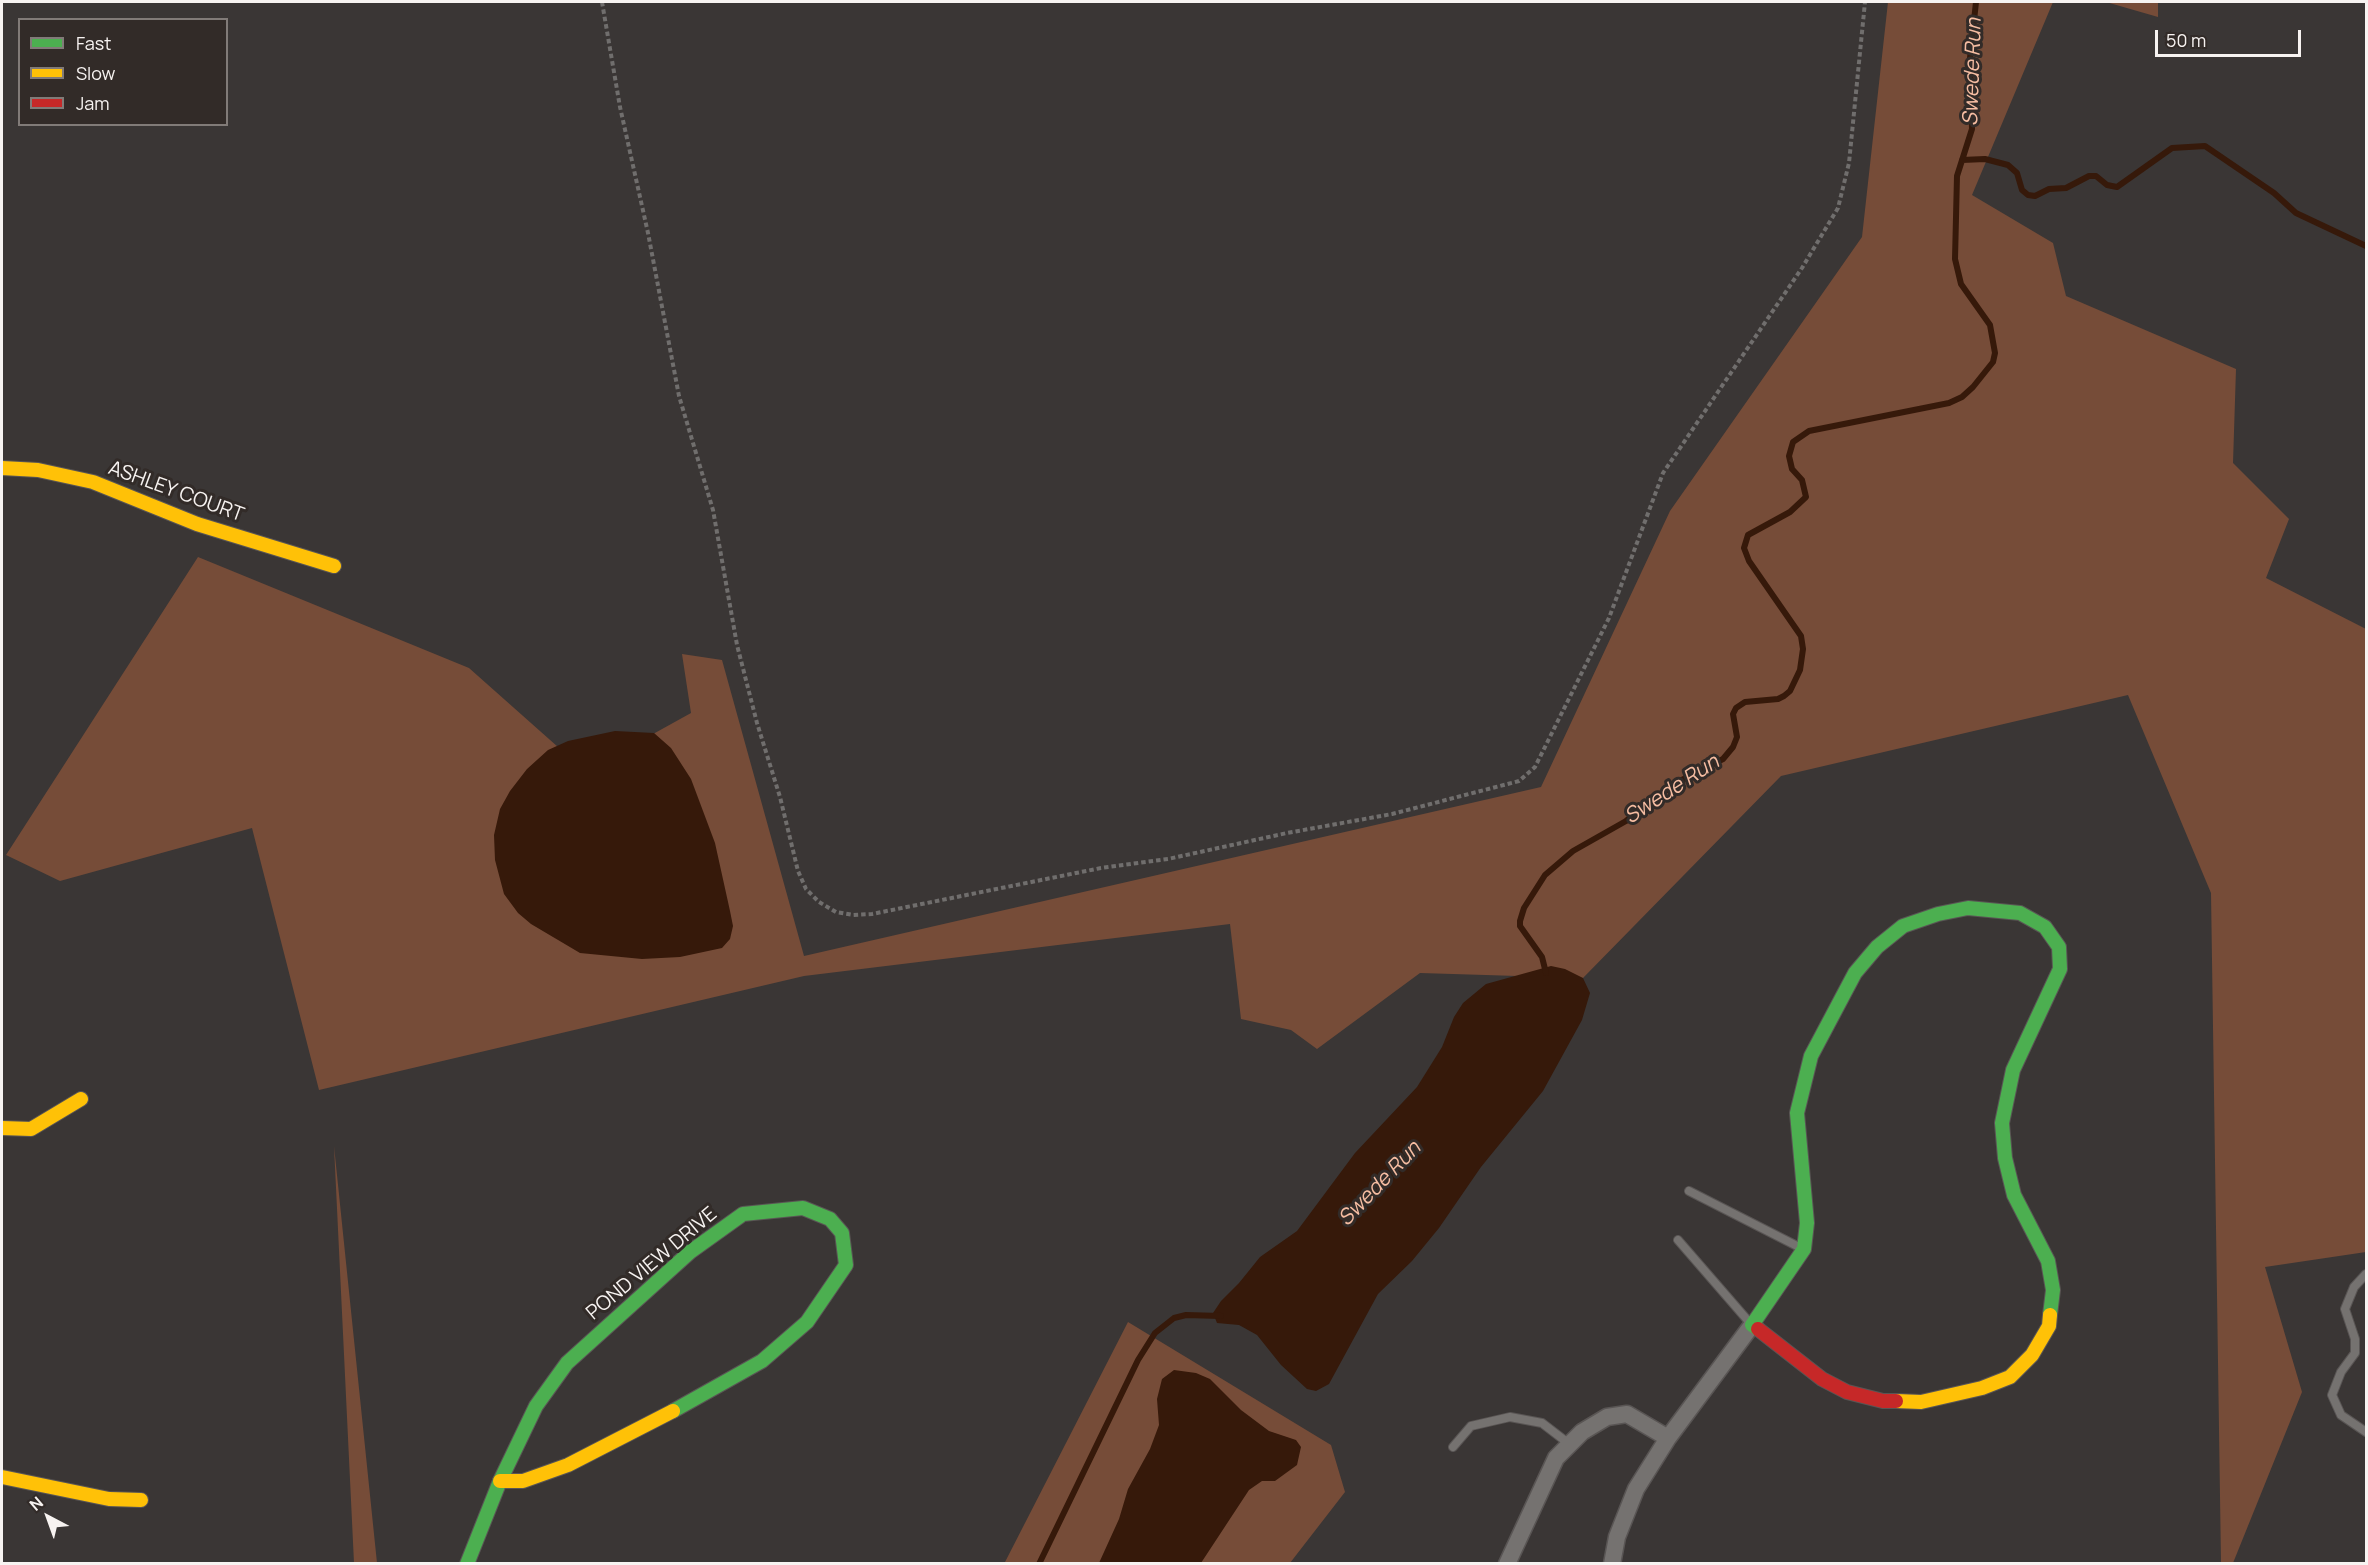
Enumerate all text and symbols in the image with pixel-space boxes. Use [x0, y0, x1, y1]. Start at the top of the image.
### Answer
legend [18, 18, 228, 126]
water label: Swede Run [1959, 18, 1987, 126]
scale bar [2158, 18, 2304, 56]
text: 50 m [2166, 28, 2206, 52]
text: Fast [76, 31, 111, 55]
text: Slow [76, 61, 115, 85]
text: Jam [76, 91, 110, 115]
street label: ASHLEY COURT [105, 456, 247, 528]
water label: Swede Run [1620, 750, 1724, 830]
water label: Swede Run [1333, 1136, 1427, 1232]
street label: POND VIEW DRIVE [582, 1203, 722, 1325]
north arrow [18, 1487, 78, 1547]
text: N [25, 1491, 48, 1515]

